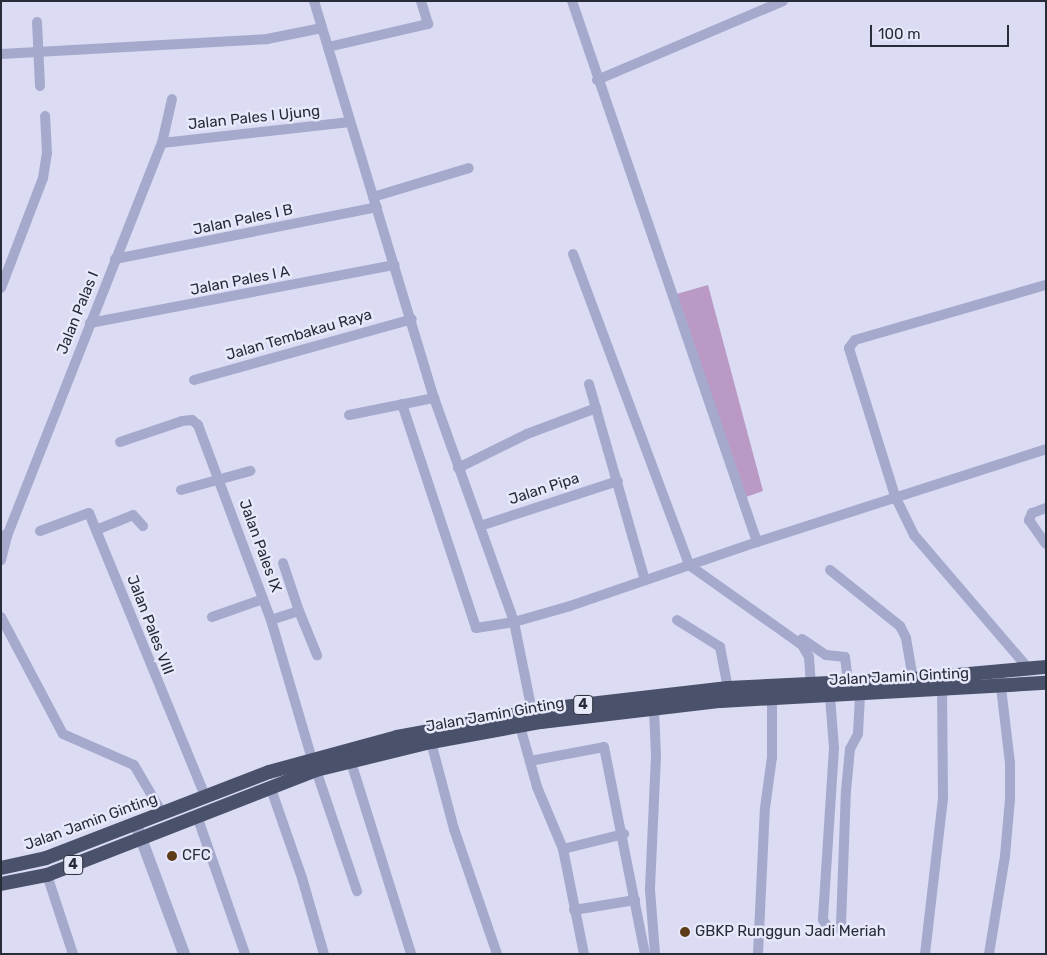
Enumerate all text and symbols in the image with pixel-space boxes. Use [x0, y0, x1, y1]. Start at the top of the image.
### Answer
scale bar [872, 15, 1011, 47]
text: 100 m [878, 25, 920, 43]
street label: Jalan Pales I Ujung [187, 102, 321, 134]
street label: Jalan Pales I B [192, 201, 294, 239]
street label: Jalan Pales I A [189, 262, 291, 300]
street label: Jalan Palas I [53, 269, 103, 357]
street label: Jalan Tembakau Raya [224, 305, 374, 365]
street label: Jalan Pipa [507, 469, 581, 509]
street label: Jalan Pales IX [235, 497, 285, 595]
street label: Jalan Pales VIII [123, 572, 177, 678]
street label: Jalan Jamin Ginting [829, 664, 969, 690]
street label: Jalan Jamin Ginting [424, 694, 566, 736]
road number: 4 [573, 694, 593, 716]
street label: Jalan Jamin Ginting [22, 790, 160, 854]
place label: CFC [182, 847, 211, 865]
marker: CFC [166, 850, 178, 862]
road number: 4 [63, 854, 83, 876]
place label: GBKP Runggun Jadi Meriah [695, 923, 886, 941]
marker: GBKP Runggun Jadi Meriah [679, 926, 691, 938]

